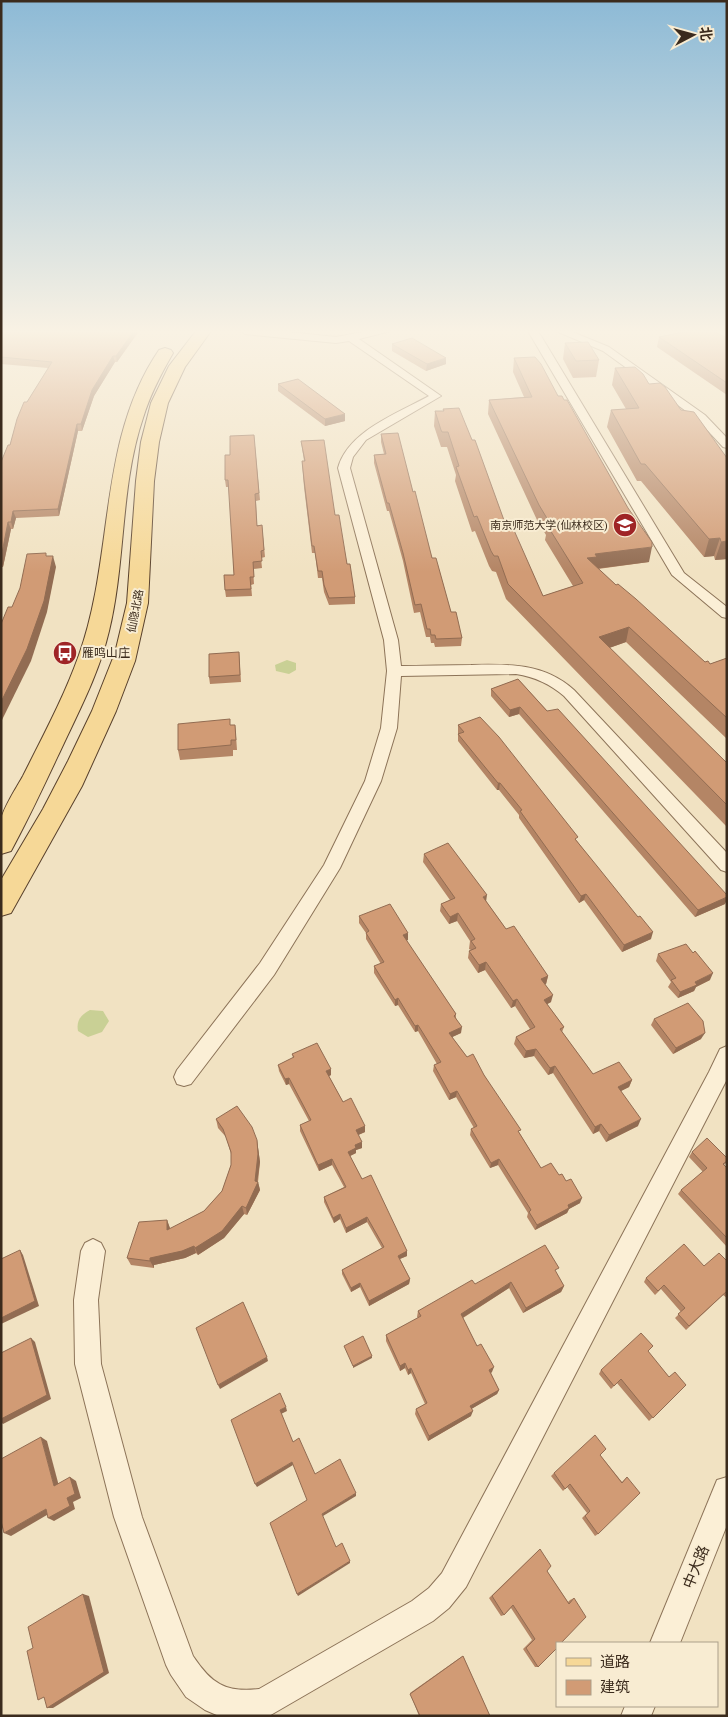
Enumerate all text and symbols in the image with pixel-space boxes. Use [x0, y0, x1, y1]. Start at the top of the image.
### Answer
north arrow [668, 10, 718, 60]
text: 北 [697, 26, 715, 41]
school or university icon: 南京师范大学(仙林校区) [612, 512, 638, 538]
place label: 南京师范大学(仙林校区) [490, 519, 608, 532]
street label: 仙隐北路 [125, 588, 145, 634]
bus stop icon: 雁鸣山庄 [52, 640, 78, 666]
place label: 雁鸣山庄 [82, 646, 130, 660]
street label: 中大路 [680, 1543, 712, 1591]
legend [556, 1642, 718, 1707]
text: 道路 [600, 1654, 630, 1670]
text: 建筑 [600, 1679, 630, 1695]

